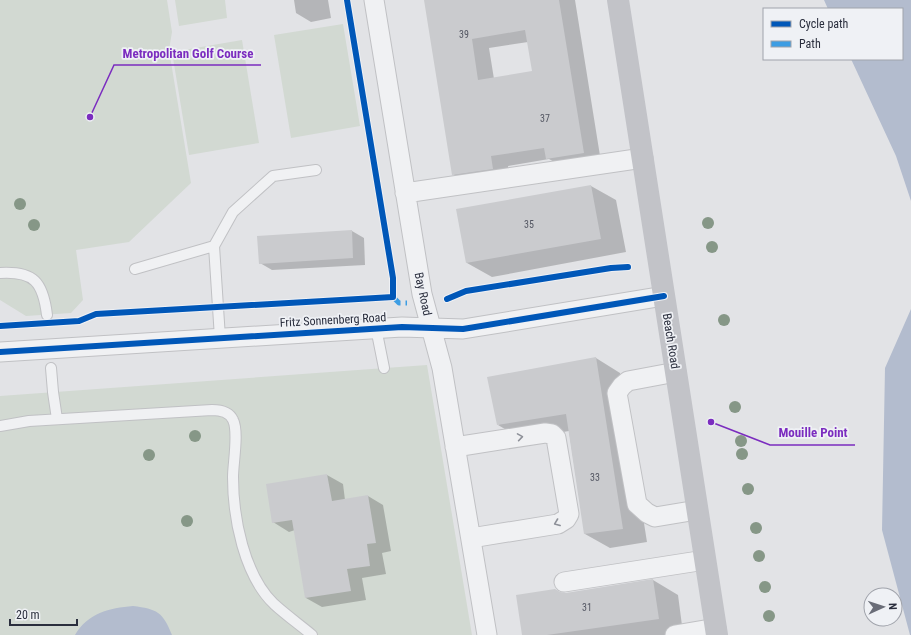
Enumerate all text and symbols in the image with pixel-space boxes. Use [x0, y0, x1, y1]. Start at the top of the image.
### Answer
legend [763, 8, 903, 60]
text: Cycle path [799, 17, 849, 31]
house number: 39 [459, 29, 469, 40]
text: Path [799, 37, 821, 51]
callout: Metropolitan Golf Course [114, 40, 261, 65]
text: Metropolitan Golf Course [123, 46, 253, 61]
house number: 37 [540, 113, 550, 124]
house number: 35 [524, 219, 534, 230]
street label: Bay Road [412, 271, 434, 317]
street label: Fritz Sonnenberg Road [279, 310, 387, 330]
street label: Beach Road [660, 312, 682, 370]
callout: Mouille Point [770, 420, 855, 445]
text: Mouille Point [778, 425, 848, 440]
one-way arrow [517, 433, 523, 442]
house number: 33 [590, 472, 600, 483]
one-way arrow [554, 518, 561, 526]
north arrow [863, 587, 903, 627]
scale bar [10, 601, 77, 627]
house number: 31 [582, 602, 592, 613]
text: N [886, 603, 899, 610]
text: 20 m [16, 608, 40, 622]

